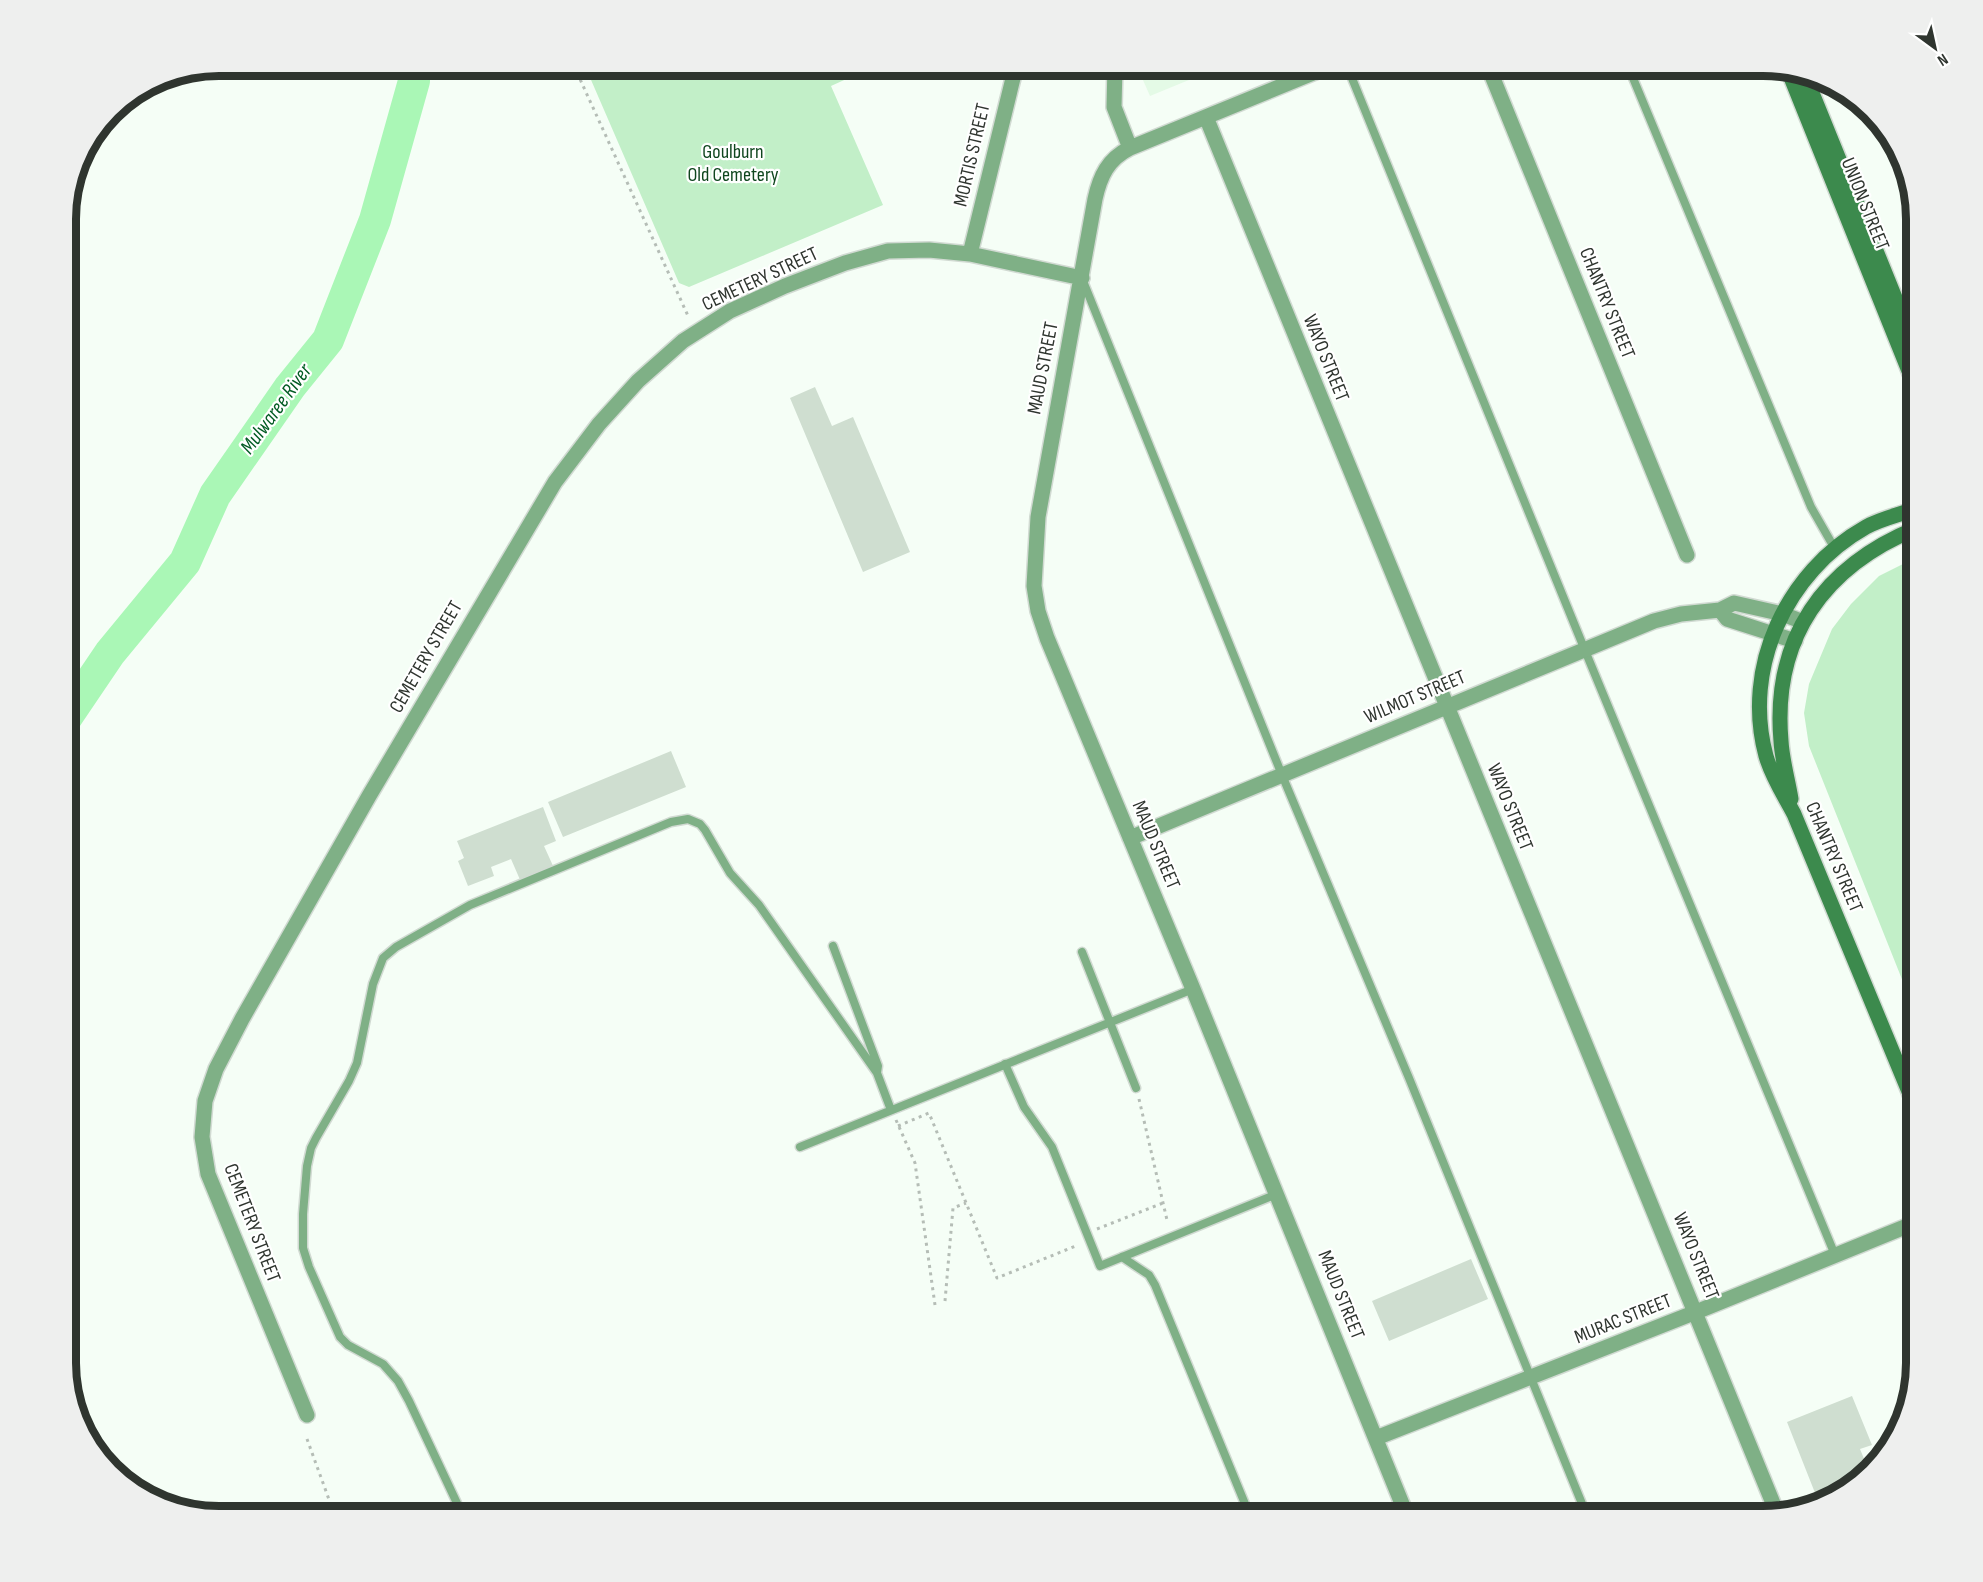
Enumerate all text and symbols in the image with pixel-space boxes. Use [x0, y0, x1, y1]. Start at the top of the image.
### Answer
north arrow [1905, 18, 1965, 78]
text: N [1934, 49, 1951, 70]
street label: MORTIS STREET [948, 101, 996, 209]
park label: Goulburn Old Cemetery [687, 140, 779, 187]
street label: UNION STREET [1836, 154, 1894, 254]
street label: CEMETERY STREET [698, 242, 822, 316]
street label: CHANTRY STREET [1574, 244, 1640, 362]
street label: WAYO STREET [1298, 311, 1354, 405]
street label: MAUD STREET [1022, 320, 1064, 416]
water label: Mulwaree River [235, 358, 318, 459]
street label: CEMETERY STREET [384, 597, 468, 717]
street label: WILMOT STREET [1361, 665, 1469, 729]
street label: WAYO STREET [1482, 760, 1538, 854]
street label: MAUD STREET [1127, 797, 1185, 893]
street label: CHANTRY STREET [1800, 798, 1868, 916]
street label: CEMETERY STREET [218, 1160, 286, 1286]
street label: WAYO STREET [1668, 1209, 1724, 1303]
street label: MAUD STREET [1312, 1247, 1370, 1343]
street label: MURAC STREET [1571, 1289, 1675, 1349]

